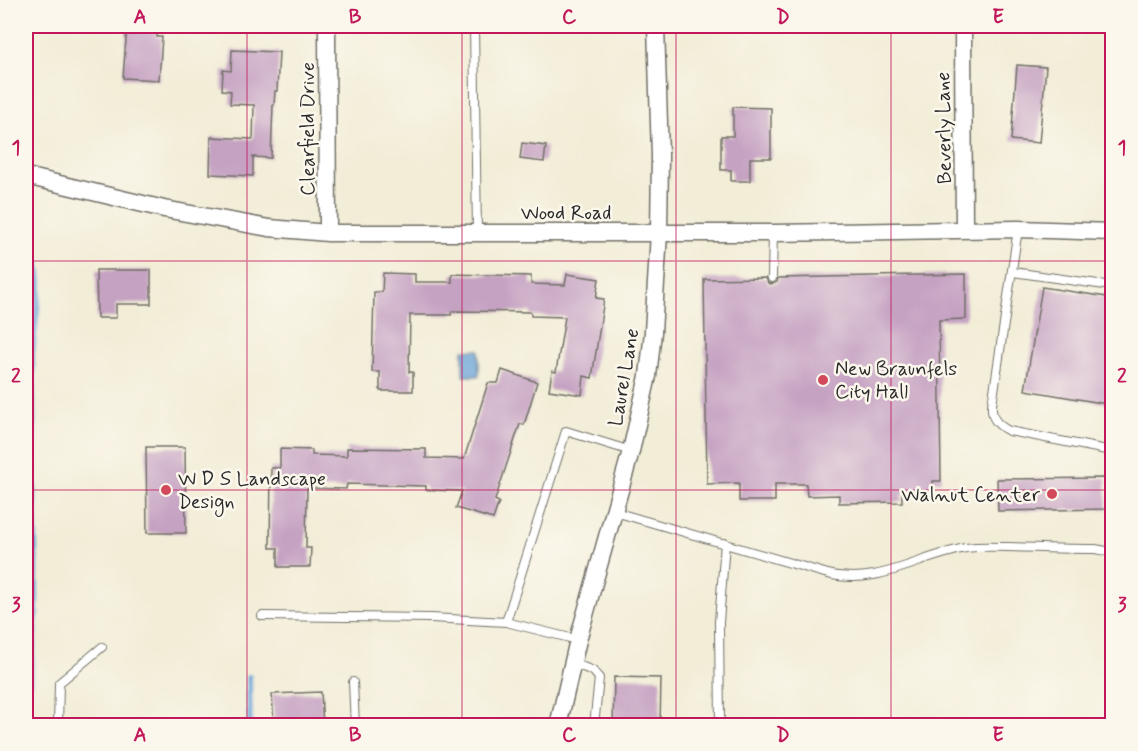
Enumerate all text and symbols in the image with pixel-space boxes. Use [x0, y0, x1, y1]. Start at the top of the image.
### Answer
text: A [133, 4, 147, 31]
text: B [349, 4, 362, 31]
text: C [562, 4, 577, 31]
text: D [776, 4, 790, 31]
text: E [992, 4, 1004, 31]
street label: Clearfield Drive [295, 62, 322, 196]
street label: Beverly Lane [930, 72, 959, 184]
text: 1 [12, 135, 20, 162]
text: 1 [1118, 135, 1126, 162]
street label: Wood Road [521, 200, 611, 227]
street label: Laurel Lane [603, 326, 646, 428]
place label: New Braunfels City Hall [835, 356, 957, 406]
text: 2 [11, 363, 21, 390]
text: 2 [1117, 363, 1127, 390]
marker: New Braunfels City Hall [816, 373, 830, 387]
place label: W D S Landscape Design [178, 466, 326, 517]
place label: Walnut Center [901, 482, 1041, 509]
marker: W D S Landscape Design [159, 483, 173, 497]
marker: Walnut Center [1045, 487, 1059, 501]
text: 3 [11, 592, 21, 619]
text: 3 [1117, 592, 1127, 619]
text: A [133, 722, 147, 749]
text: B [349, 722, 362, 749]
text: C [562, 722, 577, 749]
text: D [776, 722, 790, 749]
text: E [992, 722, 1004, 749]

